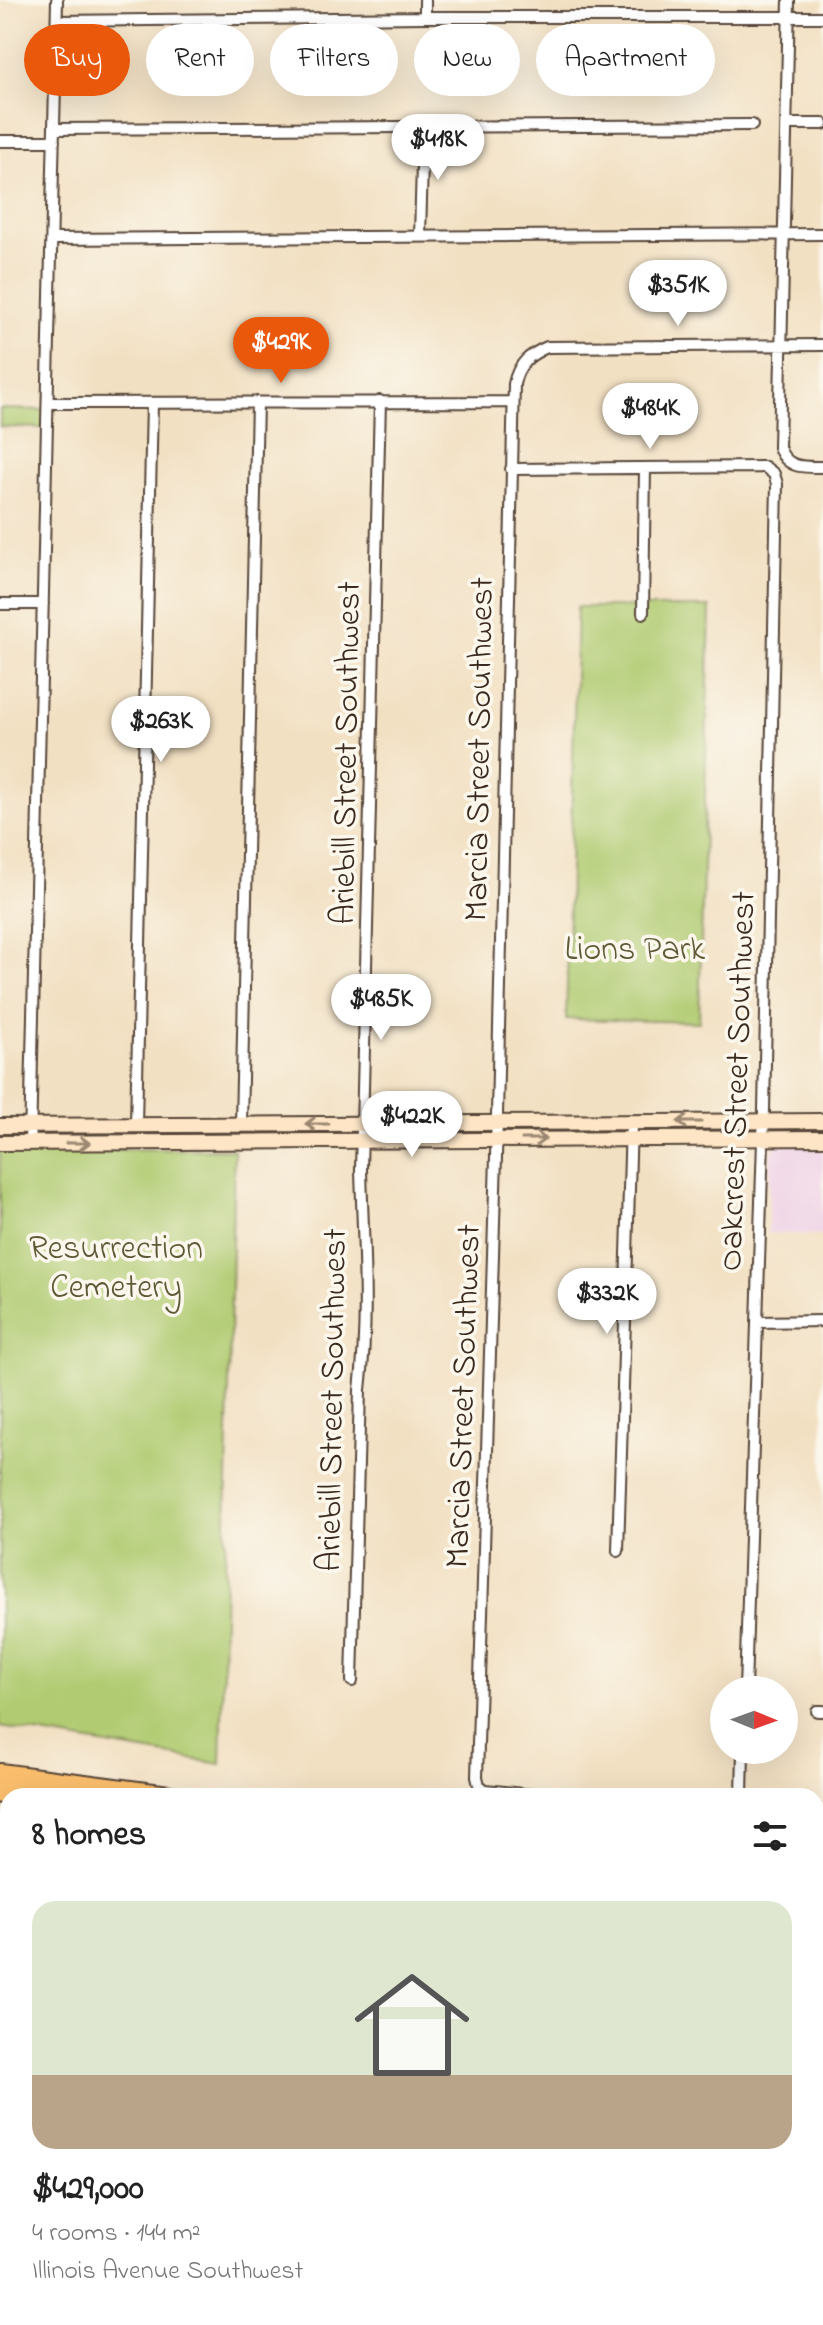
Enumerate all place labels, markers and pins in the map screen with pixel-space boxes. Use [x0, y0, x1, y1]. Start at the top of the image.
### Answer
pin: $418K [382, 114, 494, 182]
pin: $351K [622, 260, 734, 328]
pin: $429K [225, 317, 337, 385]
pin: $484K [594, 383, 706, 451]
pin: $263K [105, 696, 217, 764]
pin: $485K [325, 974, 437, 1042]
pin: $422K [356, 1091, 468, 1159]
pin: $332K [551, 1268, 663, 1336]

